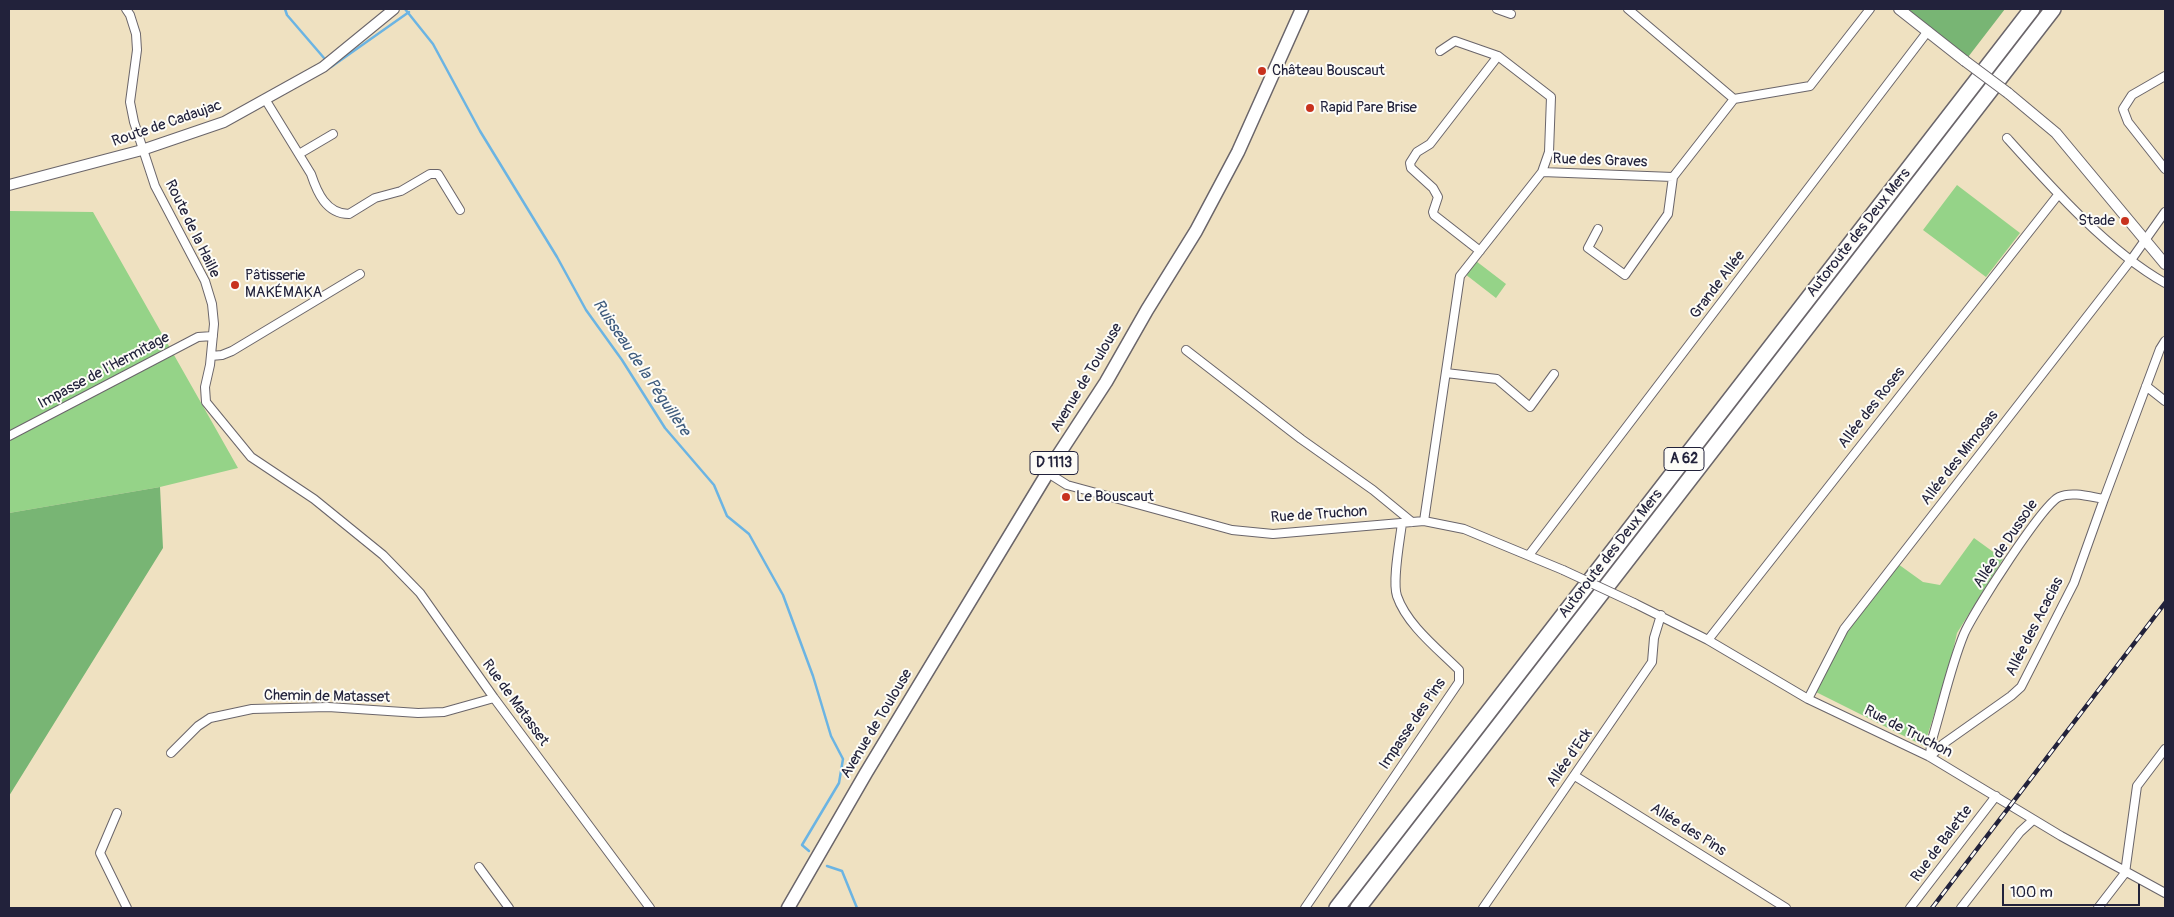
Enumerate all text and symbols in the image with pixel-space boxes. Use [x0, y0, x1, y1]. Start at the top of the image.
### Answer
place label: Château Bouscaut [1272, 62, 1385, 80]
marker: Château Bouscaut [1256, 65, 1268, 77]
street label: Route de Cadaujac [110, 97, 224, 151]
place label: Rapid Pare Brise [1320, 99, 1417, 117]
marker: Rapid Pare Brise [1304, 102, 1316, 114]
street label: Rue des Graves [1552, 150, 1648, 172]
street label: Autoroute des Deux Mers [1803, 165, 1915, 301]
street label: Route de la Haille [161, 177, 223, 281]
place label: Stade [2078, 212, 2115, 230]
marker: Stade [2119, 215, 2131, 227]
street label: Grande Allée [1687, 247, 1749, 323]
place label: Pâtisserie MAKÉMAKA [245, 267, 322, 302]
marker: Pâtisserie MAKÉMAKA [229, 279, 241, 291]
water label: Ruisseau de la Péguillère [588, 296, 694, 440]
street label: Avenue de Toulouse [1047, 320, 1127, 436]
street label: Impasse de l'Hermitage [35, 329, 173, 413]
street label: Allée des Roses [1835, 364, 1909, 452]
street label: Allée des Mimosas [1917, 407, 2003, 509]
road number: A 62 [1664, 448, 1704, 470]
road number: D 1113 [1030, 452, 1078, 474]
street label: Autoroute des Deux Mers [1555, 486, 1667, 622]
place label: Le Bouscaut [1076, 488, 1154, 506]
marker: Le Bouscaut [1060, 491, 1072, 503]
street label: Allée de Dussole [1970, 496, 2042, 592]
street label: Rue de Truchon [1270, 503, 1368, 527]
street label: Allée des Acacias [2002, 575, 2068, 679]
street label: Rue de Matasset [478, 656, 552, 750]
street label: Avenue de Toulouse [837, 666, 917, 782]
street label: Impasse des Pins [1376, 675, 1450, 773]
street label: Chemin de Matasset [264, 687, 390, 707]
street label: Rue de Truchon [1861, 702, 1955, 762]
street label: Allée d'Eck [1543, 725, 1597, 791]
street label: Allée des Pins [1647, 800, 1729, 860]
street label: Rue de Balette [1907, 802, 1977, 886]
scale bar [2004, 874, 2142, 906]
text: 100 m [2010, 883, 2053, 902]

